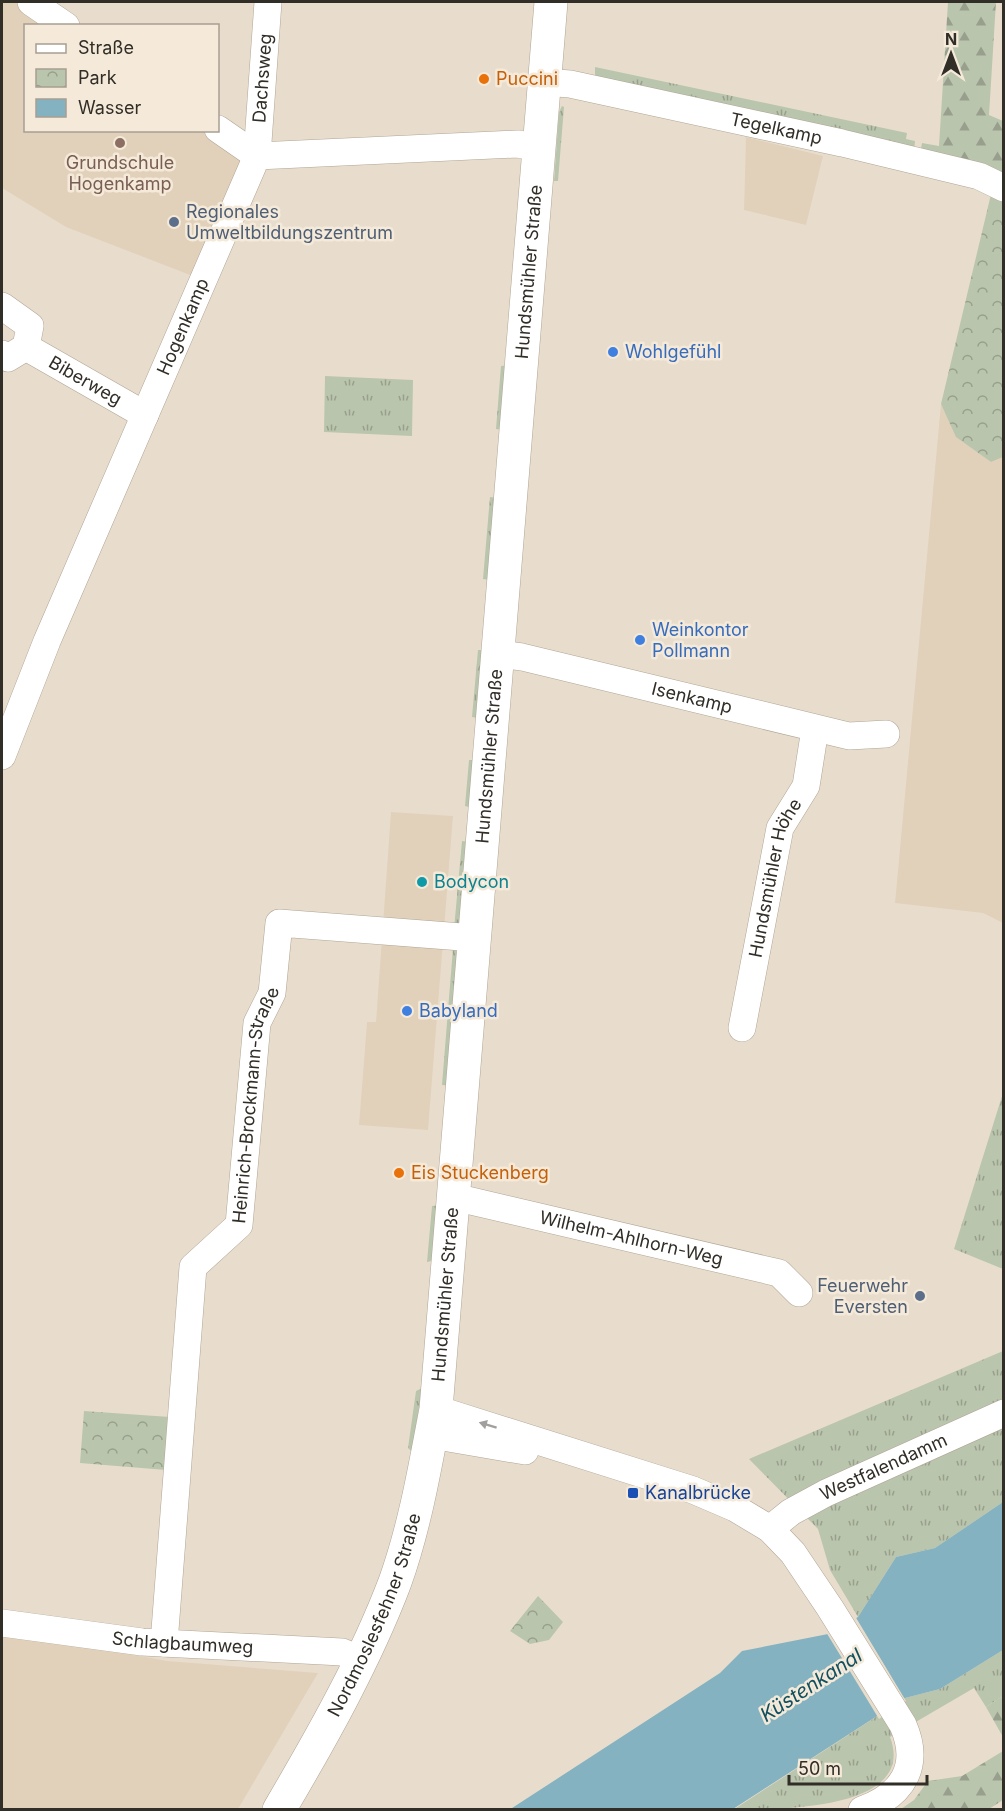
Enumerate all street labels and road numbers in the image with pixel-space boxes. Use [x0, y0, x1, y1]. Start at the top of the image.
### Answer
street label: Dachsweg [248, 33, 276, 124]
street label: Tegelkamp [728, 108, 824, 148]
street label: Hundsmühler Straße [511, 184, 546, 360]
street label: Hogenkamp [152, 275, 213, 378]
street label: Biberweg [45, 351, 126, 410]
street label: Hundsmühler Straße [471, 668, 506, 844]
street label: Isenkamp [650, 678, 735, 717]
street label: Hundsmühler Höhe [745, 794, 806, 959]
street label: Heinrich-Brockmann-Straße [228, 987, 282, 1224]
street label: Hundsmühler Straße [427, 1206, 462, 1382]
street label: Wilhelm-Ahlhorn-Weg [538, 1206, 725, 1270]
street label: Westfalendamm [817, 1429, 950, 1504]
street label: Nordmoslesfehner Straße [323, 1511, 425, 1720]
street label: Schlagbaumweg [111, 1627, 254, 1658]

